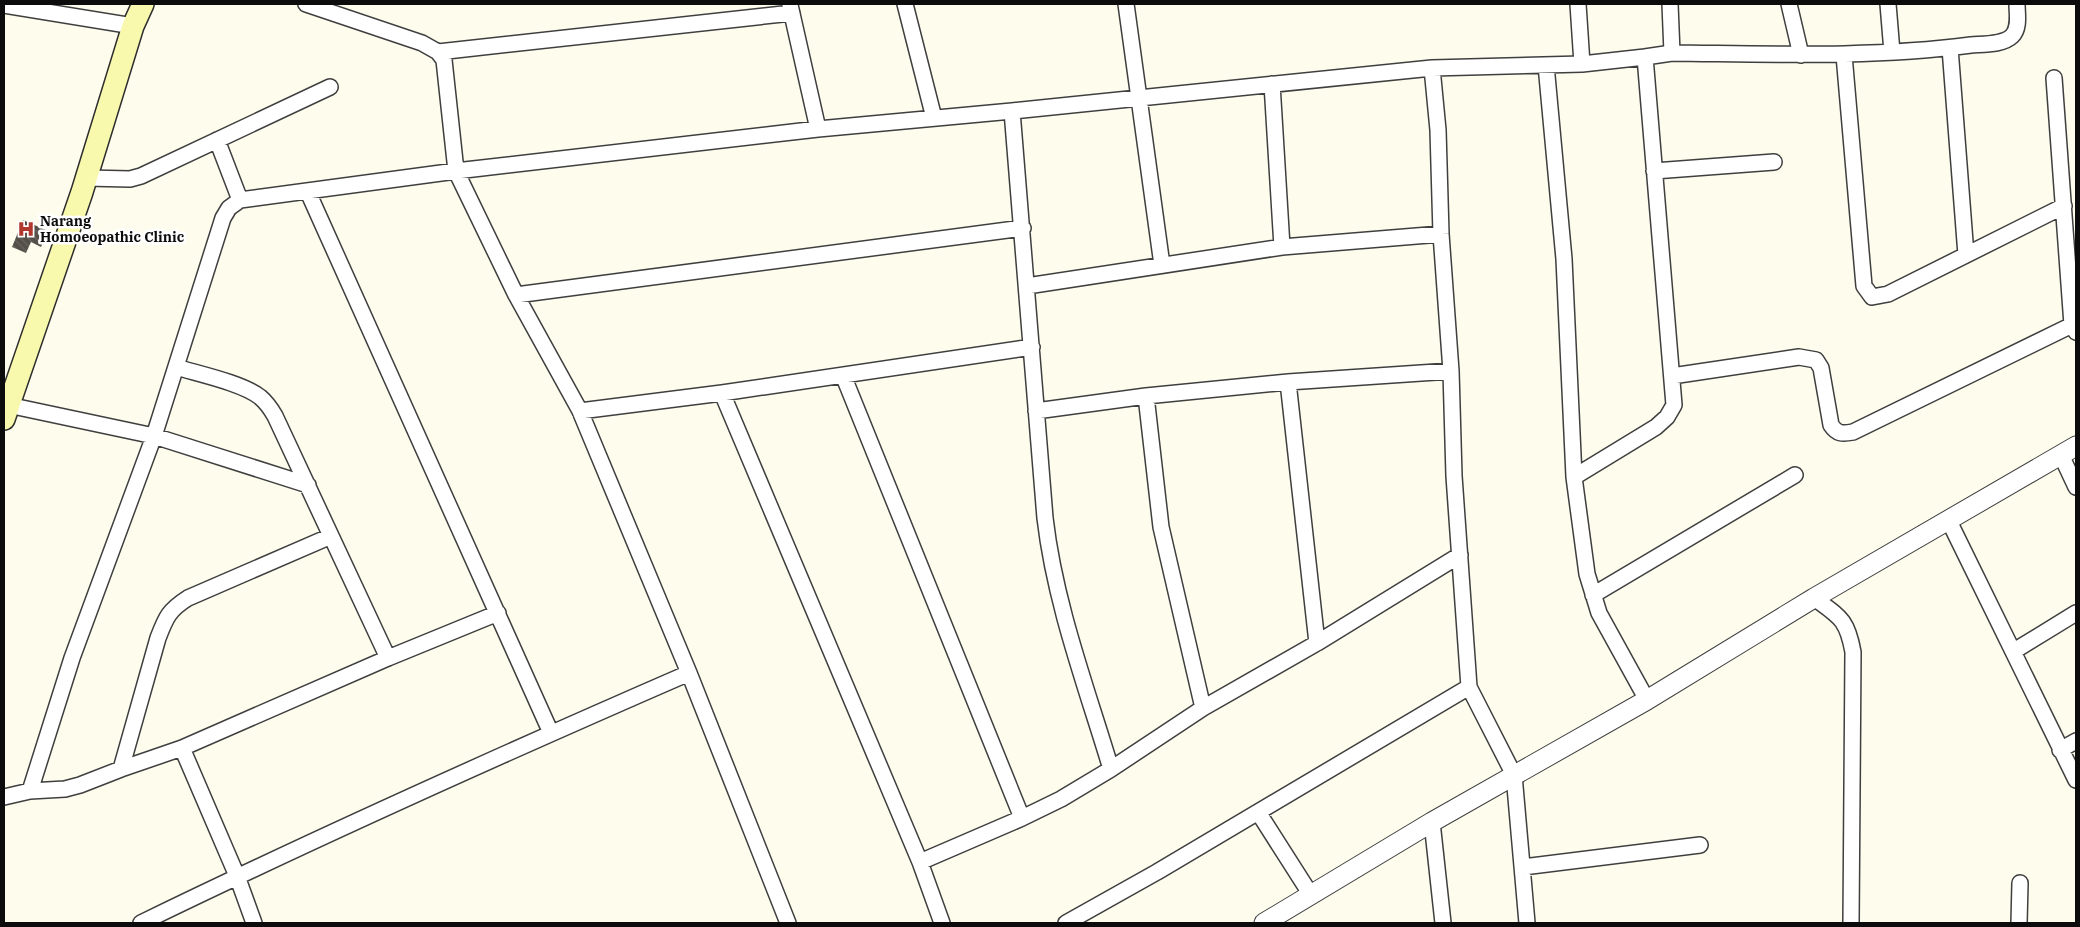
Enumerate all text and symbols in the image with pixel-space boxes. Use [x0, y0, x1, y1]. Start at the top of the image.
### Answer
place label: Narang Homoeopathic Clinic [40, 212, 185, 246]
hospital icon: Narang Homoeopathic Clinic [16, 219, 36, 239]

